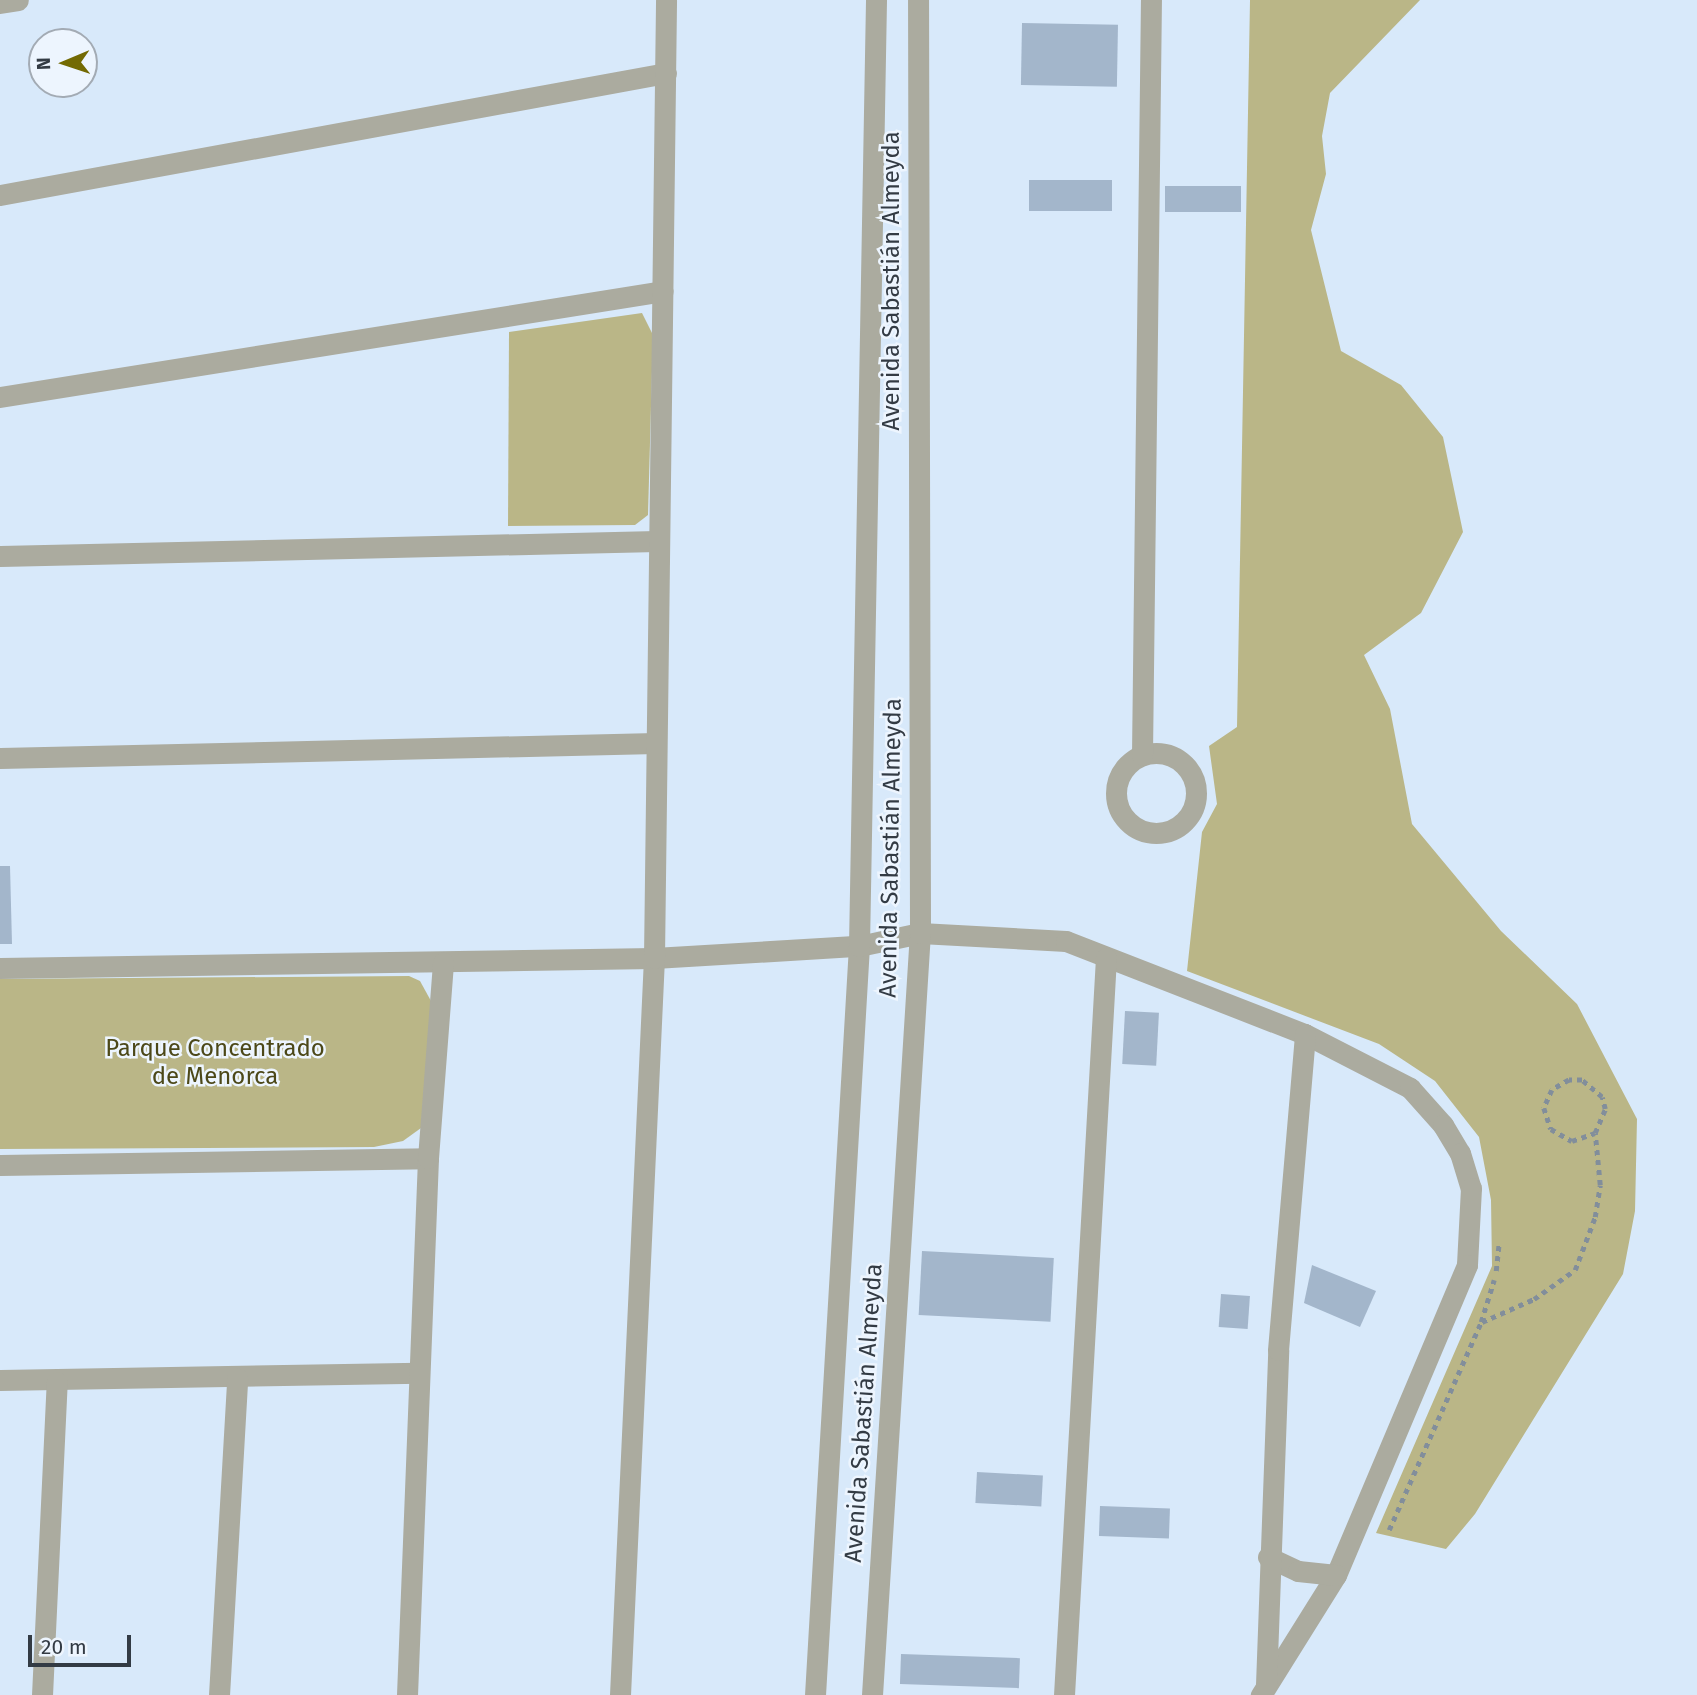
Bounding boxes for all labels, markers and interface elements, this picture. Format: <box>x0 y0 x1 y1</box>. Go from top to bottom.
north arrow <box>28 28 98 98</box>
text: N <box>32 57 55 70</box>
street label: Avenida Sabastián Almeyda <box>878 131 906 431</box>
street label: Avenida Sabastián Almeyda <box>874 698 908 998</box>
park label: Parque Concentrado de Menorca <box>105 1035 325 1091</box>
street label: Avenida Sabastián Almeyda <box>839 1263 889 1563</box>
scale bar <box>32 1622 135 1666</box>
text: 20 m <box>41 1634 87 1660</box>

